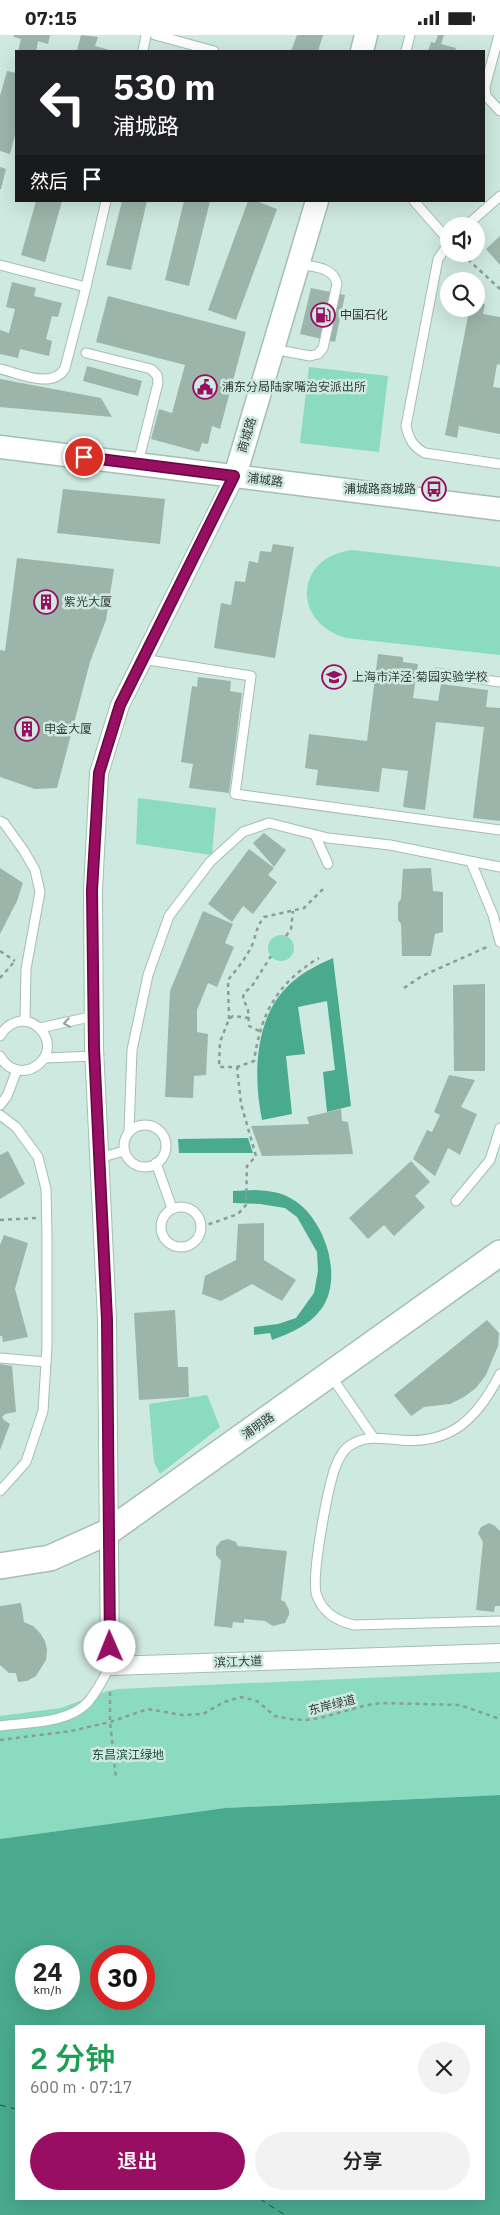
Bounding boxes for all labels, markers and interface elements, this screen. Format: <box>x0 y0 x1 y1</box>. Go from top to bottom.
text: 07:15 <box>25 6 77 30</box>
text: 530 m <box>113 64 216 110</box>
icon: left <box>30 70 95 135</box>
text: 浦城路 <box>113 111 179 140</box>
icon: arrive <box>78 165 106 193</box>
text: 然后 <box>30 169 68 193</box>
map controls <box>440 217 485 317</box>
button: sound <box>440 217 485 262</box>
button: search <box>440 272 485 317</box>
fuel station icon: 中国石化 <box>310 302 336 328</box>
place label: 中国石化 <box>340 307 388 322</box>
public building icon: 浦东分局陆家嘴治安派出所 <box>192 374 218 400</box>
place label: 浦东分局陆家嘴治安派出所 <box>222 379 366 394</box>
street label: 商城路 <box>234 415 259 454</box>
pin <box>63 436 105 478</box>
icon: arrive <box>70 443 98 471</box>
street label: 浦城路 <box>246 470 284 489</box>
bus stop icon: 浦城路商城路 <box>421 476 447 502</box>
place label: 浦城路商城路 <box>344 481 416 496</box>
building icon: 紫光大厦 <box>33 589 59 615</box>
place label: 紫光大厦 <box>64 594 112 609</box>
school or university icon: 上海市洋泾·菊园实验学校 <box>321 664 347 690</box>
place label: 上海市洋泾·菊园实验学校 <box>352 669 488 684</box>
building icon: 申金大厦 <box>14 716 40 742</box>
place label: 申金大厦 <box>44 721 92 736</box>
one-way arrow <box>63 1018 71 1028</box>
street label: 浦明路 <box>239 1409 277 1442</box>
position arrow <box>83 1620 135 1672</box>
street label: 滨江大道 <box>214 1653 262 1670</box>
street label: 东岸绿道 <box>307 1691 357 1718</box>
park label: 东昌滨江绿地 <box>92 1747 164 1762</box>
speed limit sign: 30 <box>90 1945 155 2010</box>
text: 24 <box>32 1955 63 1988</box>
text: km/h <box>33 1982 62 1997</box>
text: 2 分钟 <box>30 2038 115 2077</box>
button: close <box>418 2042 470 2094</box>
text: 600 m · 07:17 <box>30 2077 132 2097</box>
button: 退出 <box>30 2132 245 2190</box>
button: 分享 <box>255 2132 470 2190</box>

